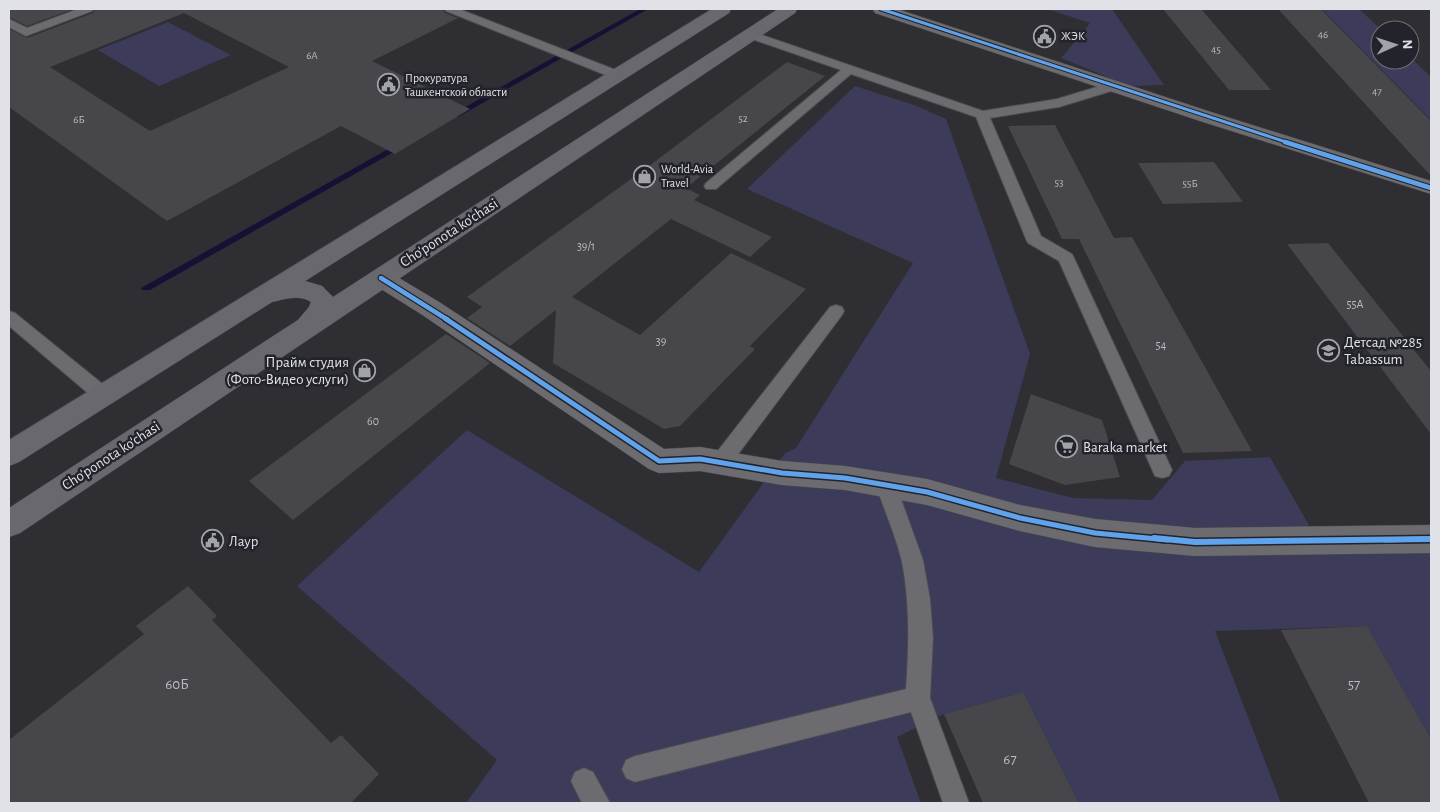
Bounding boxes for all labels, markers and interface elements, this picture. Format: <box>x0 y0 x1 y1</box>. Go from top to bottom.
north arrow <box>1370 20 1420 70</box>
public building icon: ЖЭК <box>1033 24 1057 48</box>
house number: 46 <box>1318 29 1328 40</box>
place label: ЖЭК <box>1061 30 1085 42</box>
text: N <box>1400 39 1414 50</box>
house number: 45 <box>1211 44 1221 55</box>
house number: 6А <box>306 50 318 61</box>
place label: Прокуратура Ташкентской области <box>405 72 507 98</box>
public building icon: Прокуратура Ташкентской области <box>377 73 401 97</box>
house number: 47 <box>1372 86 1382 97</box>
house number: 52 <box>738 113 748 124</box>
house number: 6Б <box>73 114 85 125</box>
place label: World-Avia Travel <box>661 163 714 189</box>
shop icon: World-Avia Travel <box>633 164 657 188</box>
house number: 53 <box>1054 177 1064 188</box>
house number: 55Б <box>1182 178 1198 189</box>
street label: Cho'ponota ko'chasi <box>397 196 501 270</box>
house number: 39/1 <box>577 240 595 252</box>
house number: 55A <box>1347 298 1364 310</box>
house number: 39 <box>656 335 667 347</box>
place label: Детсад №285 Tabassum <box>1344 335 1422 367</box>
house number: 54 <box>1156 339 1167 351</box>
school or university icon: Детсад №285 Tabassum <box>1316 339 1340 363</box>
place label: Прайм студия (Фото-Видео услуги) <box>226 355 349 387</box>
shop icon: Прайм студия (Фото-Видео услуги) <box>353 359 377 383</box>
house number: 60 <box>367 415 379 427</box>
street label: Cho'ponota ko'chasi <box>59 419 163 493</box>
supermarket icon: Baraka market <box>1055 435 1079 459</box>
place label: Baraka market <box>1083 440 1168 455</box>
public building icon: Лаур <box>201 529 225 553</box>
place label: Лаур <box>229 534 259 549</box>
house number: 60Б <box>165 677 189 692</box>
house number: 57 <box>1348 677 1360 692</box>
house number: 67 <box>1003 752 1017 767</box>

